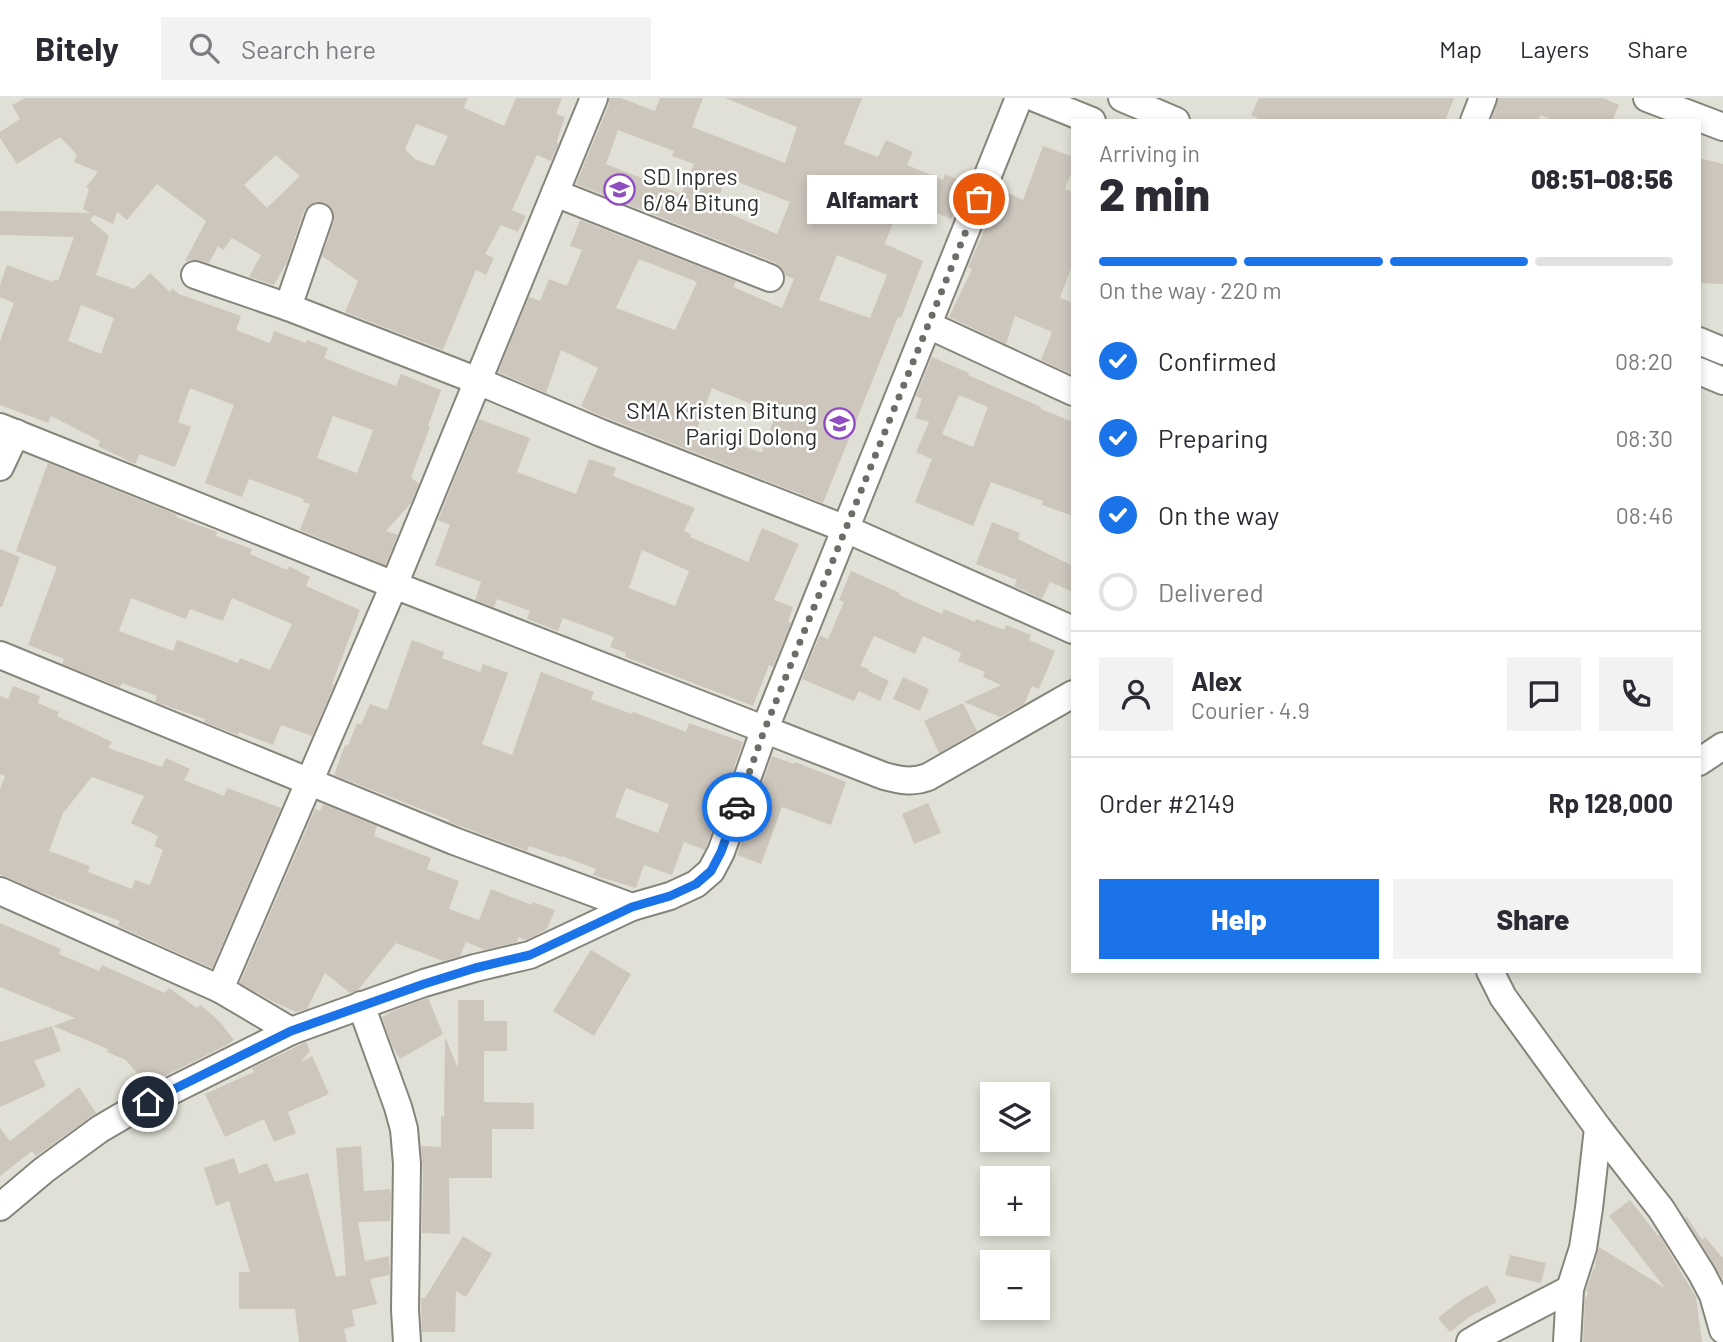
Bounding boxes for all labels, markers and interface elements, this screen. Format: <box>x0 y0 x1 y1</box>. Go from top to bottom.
search box <box>161 17 651 80</box>
text: Bitely <box>35 28 119 68</box>
icon: search <box>185 29 223 67</box>
text: Search here <box>241 33 376 64</box>
text: Map <box>1439 34 1482 63</box>
text: Layers <box>1520 34 1589 63</box>
text: Share <box>1627 34 1688 63</box>
text: Arriving in <box>1099 139 1200 167</box>
place label: SD Inpres 6/84 Bitung <box>643 162 759 216</box>
text: 08:51–08:56 <box>1531 163 1673 194</box>
text: 2 min <box>1099 165 1210 220</box>
pin <box>949 169 1009 229</box>
school or university icon: SD Inpres 6/84 Bitung <box>603 173 637 207</box>
callout: Alfamart <box>808 174 937 224</box>
icon: bag <box>960 180 998 218</box>
text: Alfamart <box>826 185 918 213</box>
text: On the way · 220 m <box>1099 276 1282 304</box>
icon: check <box>1099 342 1137 380</box>
text: Confirmed <box>1158 345 1277 376</box>
text: 08:20 <box>1615 347 1673 375</box>
place label: SMA Kristen Bitung Parigi Dolong <box>626 396 817 450</box>
school or university icon: SMA Kristen Bitung Parigi Dolong <box>823 407 857 441</box>
icon: check <box>1099 419 1137 457</box>
text: Preparing <box>1158 422 1268 453</box>
text: 08:30 <box>1615 424 1673 452</box>
icon: check <box>1099 496 1137 534</box>
text: On the way <box>1158 499 1279 530</box>
text: 08:46 <box>1616 501 1673 529</box>
text: Delivered <box>1158 576 1264 607</box>
button: person <box>1099 657 1173 731</box>
button: chat <box>1507 657 1581 731</box>
button: phone <box>1599 657 1673 731</box>
text: Alex <box>1191 665 1242 696</box>
text: Courier · 4.9 <box>1191 696 1310 724</box>
courier <box>702 772 772 842</box>
text: Order #2149 <box>1099 787 1235 818</box>
text: Rp 128,000 <box>1549 787 1673 818</box>
icon: car <box>718 788 756 826</box>
button: Help <box>1099 879 1379 959</box>
button: Share <box>1393 879 1673 959</box>
pin <box>118 1072 178 1132</box>
map controls <box>980 1082 1050 1320</box>
button: layers <box>980 1082 1050 1152</box>
icon: home <box>129 1083 167 1121</box>
button: + <box>980 1166 1050 1236</box>
button: − <box>980 1250 1050 1320</box>

